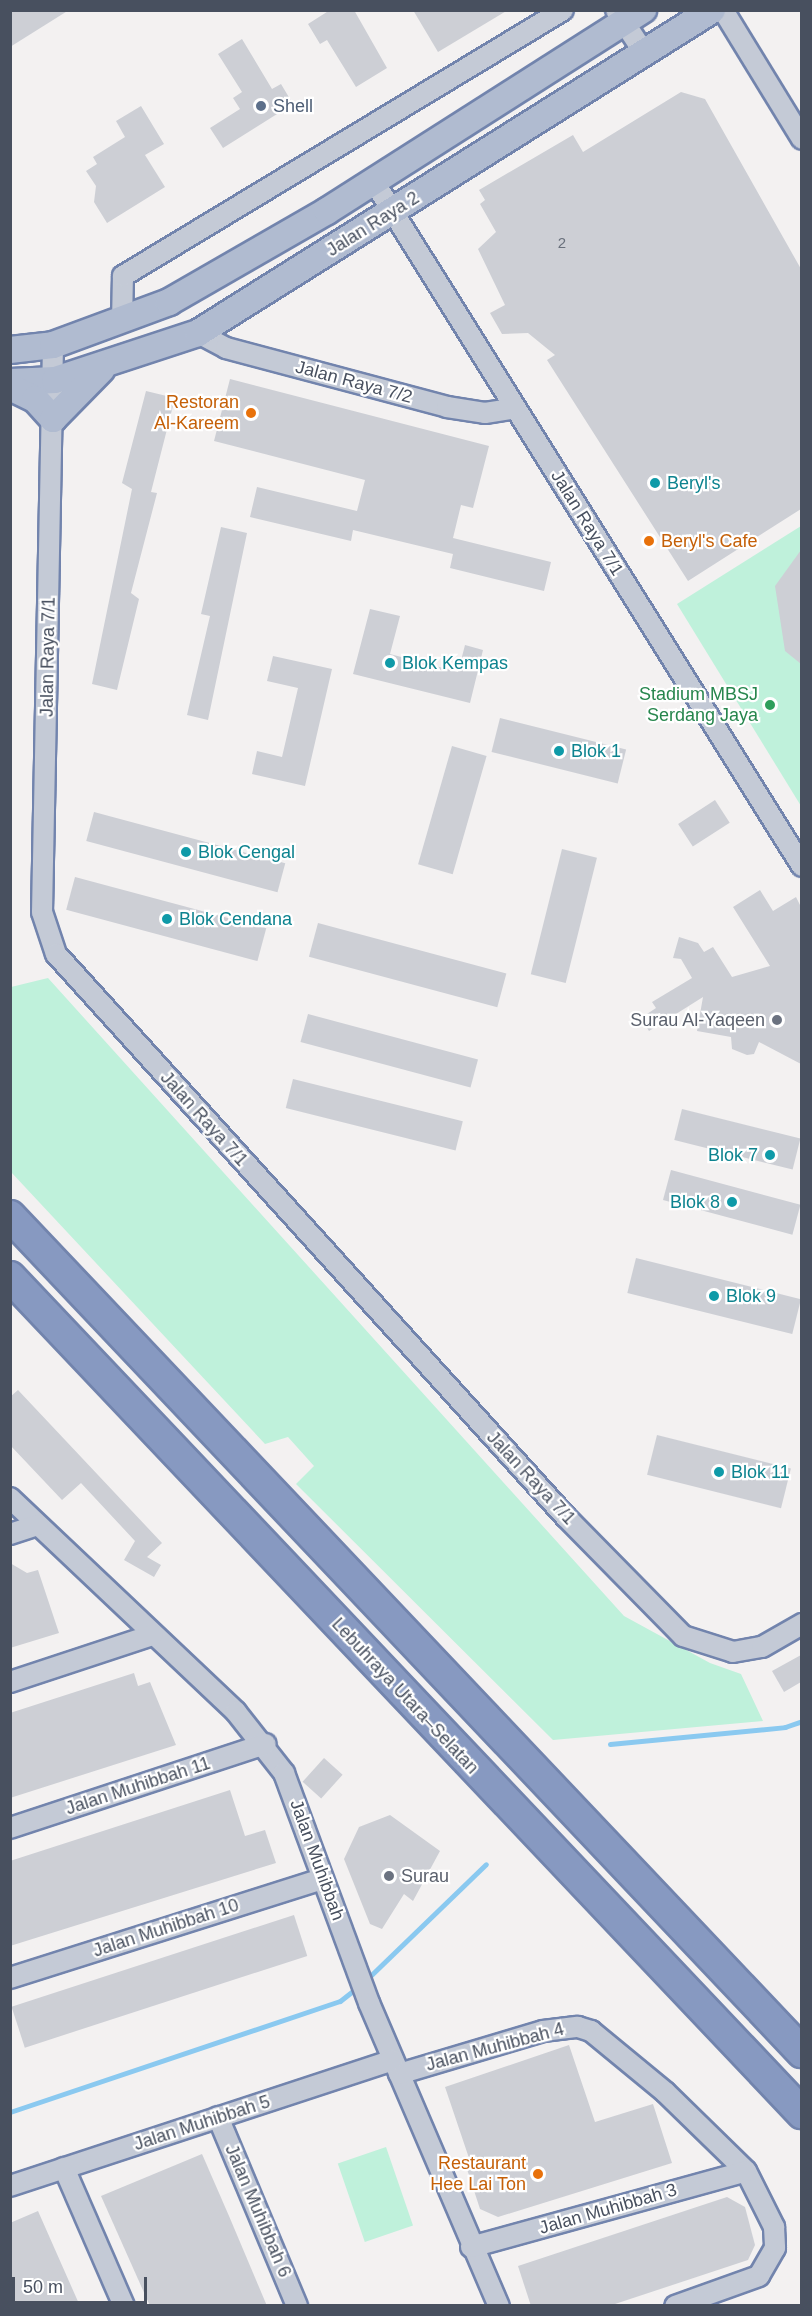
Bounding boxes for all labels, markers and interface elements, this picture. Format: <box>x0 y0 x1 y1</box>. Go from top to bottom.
place label: Shell <box>273 95 313 117</box>
marker: Shell <box>254 99 268 113</box>
street label: Jalan Raya 2 <box>323 187 423 261</box>
house number: 2 <box>558 234 566 252</box>
street label: Jalan Raya 7/2 <box>293 356 415 408</box>
place label: Restoran Al-Kareem <box>154 392 239 434</box>
marker: Restoran Al-Kareem <box>244 406 258 420</box>
street label: Jalan Raya 7/1 <box>546 466 628 580</box>
place label: Beryl's <box>667 472 720 494</box>
marker: Beryl's <box>648 476 662 490</box>
place label: Beryl's Cafe <box>661 530 757 552</box>
marker: Beryl's Cafe <box>642 534 656 548</box>
street label: Jalan Raya 7/1 <box>36 597 60 717</box>
place label: Blok Kempas <box>402 652 508 674</box>
marker: Blok Kempas <box>383 656 397 670</box>
place label: Stadium MBSJ Serdang Jaya <box>639 684 758 726</box>
marker: Stadium MBSJ Serdang Jaya <box>763 698 777 712</box>
place label: Blok 1 <box>571 740 621 762</box>
marker: Blok 1 <box>552 744 566 758</box>
place label: Blok Cengal <box>198 841 295 863</box>
marker: Blok Cengal <box>179 845 193 859</box>
place label: Blok Cendana <box>179 908 292 930</box>
marker: Blok Cendana <box>160 912 174 926</box>
place label: Surau Al-Yaqeen <box>629 1009 765 1031</box>
marker: Surau Al-Yaqeen <box>770 1013 784 1027</box>
street label: Jalan Raya 7/1 <box>156 1067 252 1171</box>
place label: Blok 7 <box>708 1144 758 1166</box>
marker: Blok 7 <box>763 1148 777 1162</box>
place label: Blok 8 <box>670 1191 720 1213</box>
marker: Blok 8 <box>725 1195 739 1209</box>
place label: Blok 9 <box>726 1285 776 1307</box>
marker: Blok 9 <box>707 1289 721 1303</box>
street label: Jalan Raya 7/1 <box>482 1427 580 1529</box>
place label: Blok 11 <box>731 1461 790 1483</box>
marker: Blok 11 <box>712 1465 726 1479</box>
street label: Lebuhraya Utara–Selatan <box>327 1614 483 1778</box>
street label: Jalan Muhibbah 11 <box>63 1752 213 1820</box>
street label: Jalan Muhibbah <box>285 1797 349 1923</box>
place label: Surau <box>401 1865 449 1887</box>
marker: Surau <box>382 1869 396 1883</box>
street label: Jalan Muhibbah 10 <box>90 1894 242 1962</box>
street label: Jalan Muhibbah 4 <box>424 2018 566 2076</box>
street label: Jalan Muhibbah 5 <box>131 2091 273 2155</box>
street label: Jalan Muhibbah 6 <box>220 2141 296 2281</box>
place label: Restaurant Hee Lai Ton <box>430 2153 526 2196</box>
marker: Restaurant Hee Lai Ton <box>531 2167 545 2181</box>
street label: Jalan Muhibbah 3 <box>537 2179 679 2239</box>
scale bar <box>15 2265 150 2303</box>
text: 50 m <box>23 2277 63 2297</box>

